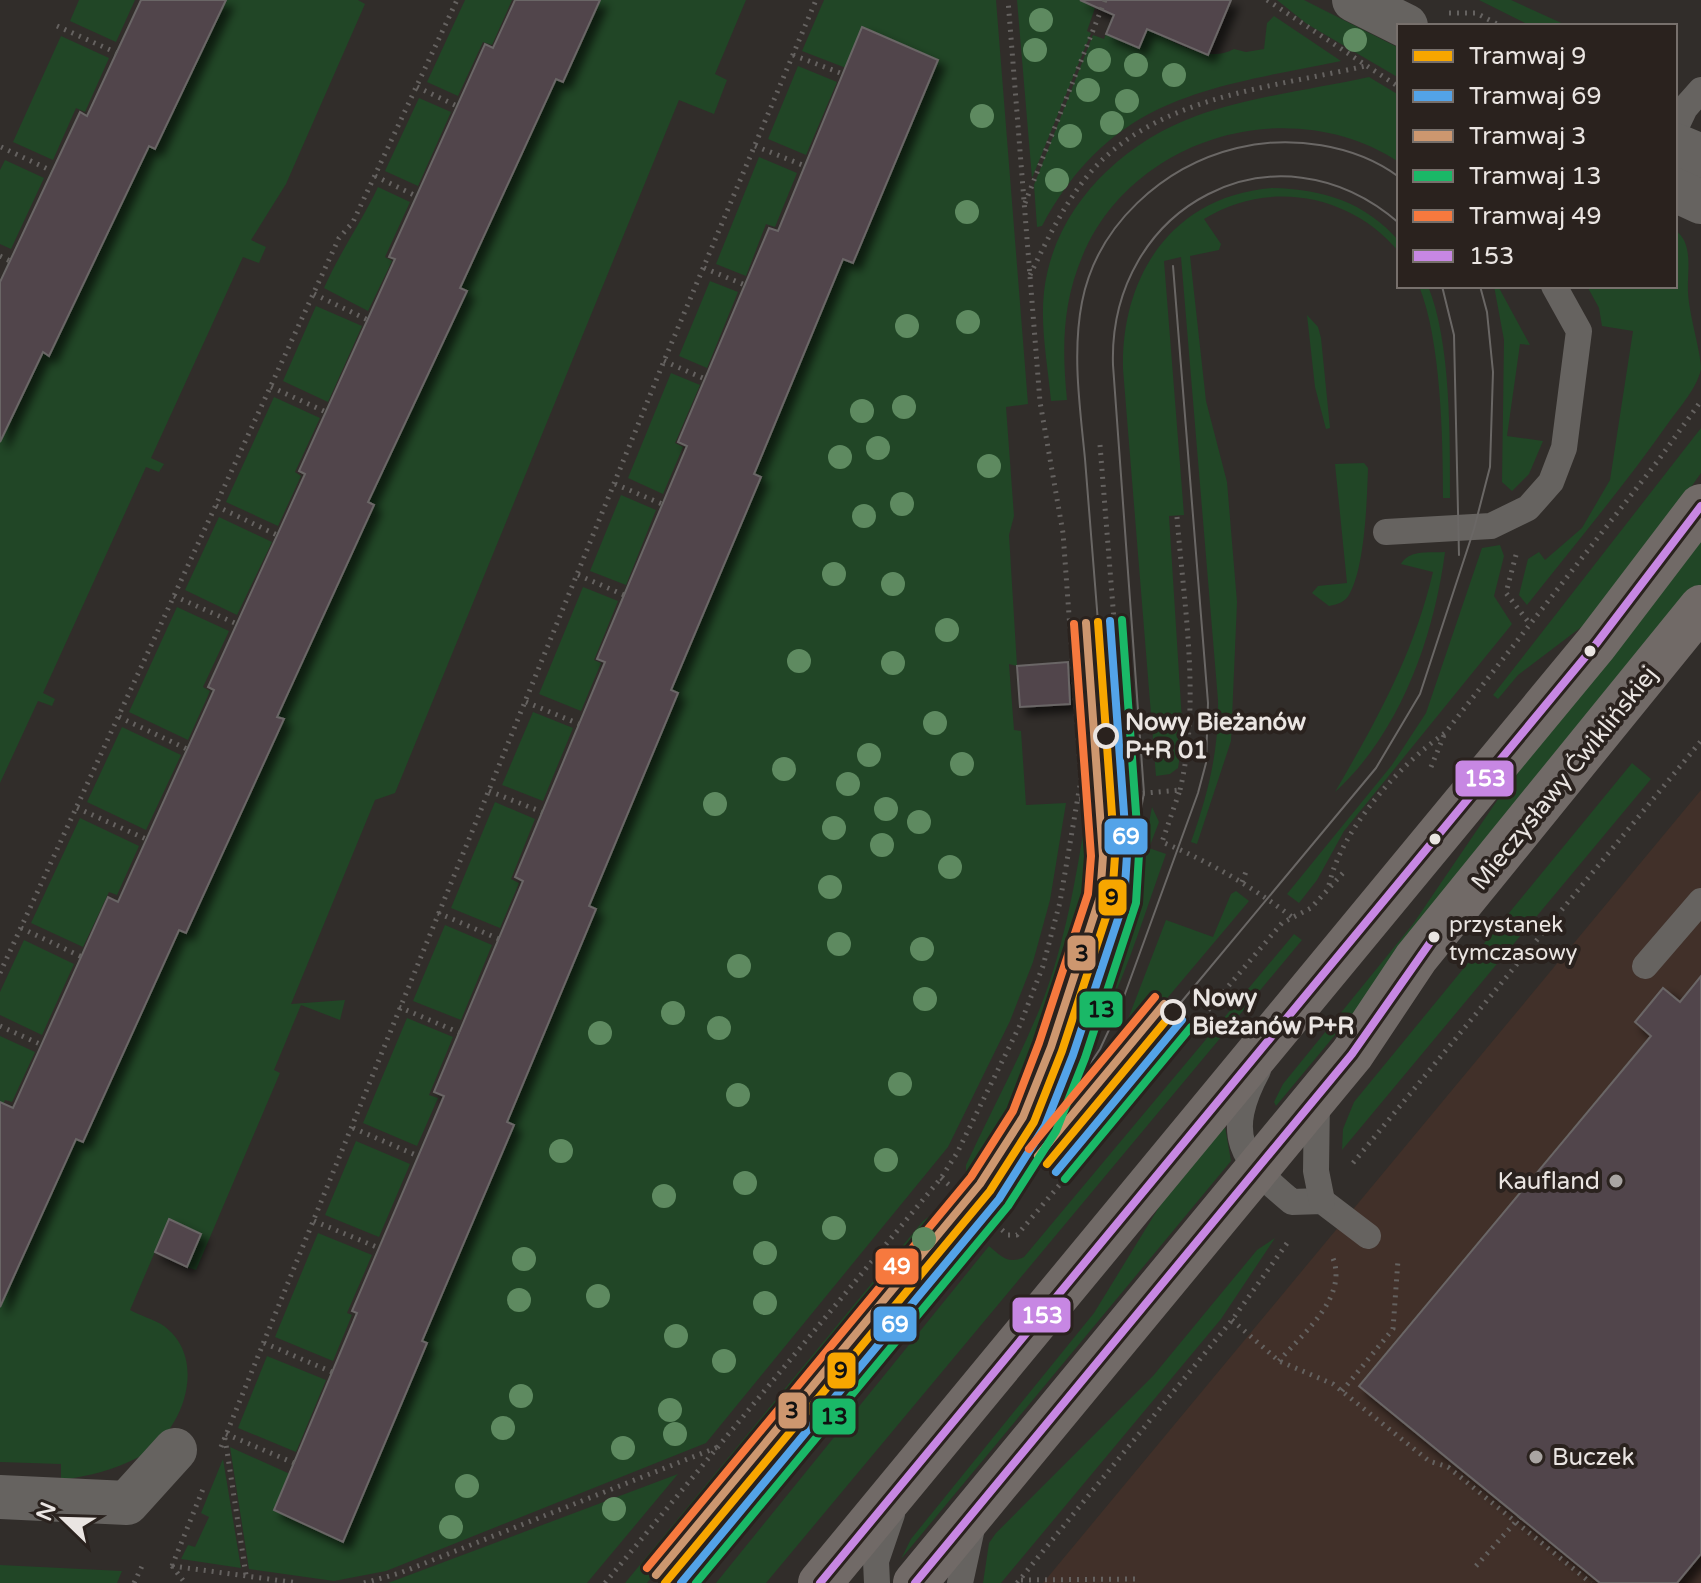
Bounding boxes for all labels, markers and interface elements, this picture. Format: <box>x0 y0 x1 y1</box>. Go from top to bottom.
legend <box>1397 24 1677 288</box>
text: Tramwaj 9 <box>1469 42 1586 71</box>
text: Tramwaj 69 <box>1469 82 1602 111</box>
text: Tramwaj 3 <box>1469 122 1586 151</box>
text: Tramwaj 13 <box>1469 162 1602 191</box>
text: Tramwaj 49 <box>1469 202 1602 231</box>
text: 153 <box>1469 242 1514 271</box>
unlabelled marker <box>1582 643 1598 659</box>
street label: Mieczysławy Ćwiklińskiej <box>1464 660 1664 896</box>
place label: Nowy Bieżanów P+R 01 <box>1125 708 1306 765</box>
marker: Nowy Bieżanów P+R 01 <box>1094 724 1118 748</box>
line badge: 153 <box>1454 759 1515 798</box>
text: 153 <box>1464 766 1506 792</box>
line badge: 69 <box>1103 817 1149 856</box>
text: 69 <box>1112 824 1140 850</box>
unlabelled marker <box>1427 831 1443 847</box>
line badge: 9 <box>1097 878 1128 917</box>
text: 9 <box>1105 885 1119 911</box>
place label: przystanek tymczasowy <box>1449 912 1578 966</box>
marker: przystanek tymczasowy <box>1426 929 1442 945</box>
line badge: 3 <box>1066 934 1097 972</box>
text: 3 <box>1075 941 1089 967</box>
place label: Nowy Bieżanów P+R <box>1192 984 1354 1041</box>
line badge: 13 <box>1078 990 1124 1029</box>
text: 13 <box>1087 997 1115 1023</box>
marker: Nowy Bieżanów P+R <box>1161 1000 1185 1024</box>
place label: Kaufland <box>1497 1167 1600 1196</box>
marker: Kaufland <box>1607 1172 1625 1190</box>
line badge: 49 <box>874 1247 920 1286</box>
text: 49 <box>883 1254 911 1280</box>
line badge: 153 <box>1011 1296 1072 1334</box>
text: 153 <box>1021 1303 1063 1329</box>
line badge: 69 <box>872 1305 918 1343</box>
text: 69 <box>881 1312 909 1338</box>
line badge: 9 <box>826 1351 857 1390</box>
text: 9 <box>834 1358 848 1384</box>
line badge: 3 <box>777 1391 808 1430</box>
line badge: 13 <box>811 1397 857 1436</box>
text: 3 <box>785 1398 799 1424</box>
text: 13 <box>820 1404 848 1430</box>
place label: Buczek <box>1552 1443 1635 1472</box>
marker: Buczek <box>1527 1448 1545 1466</box>
north arrow <box>24 1479 104 1559</box>
text: N <box>31 1498 62 1525</box>

